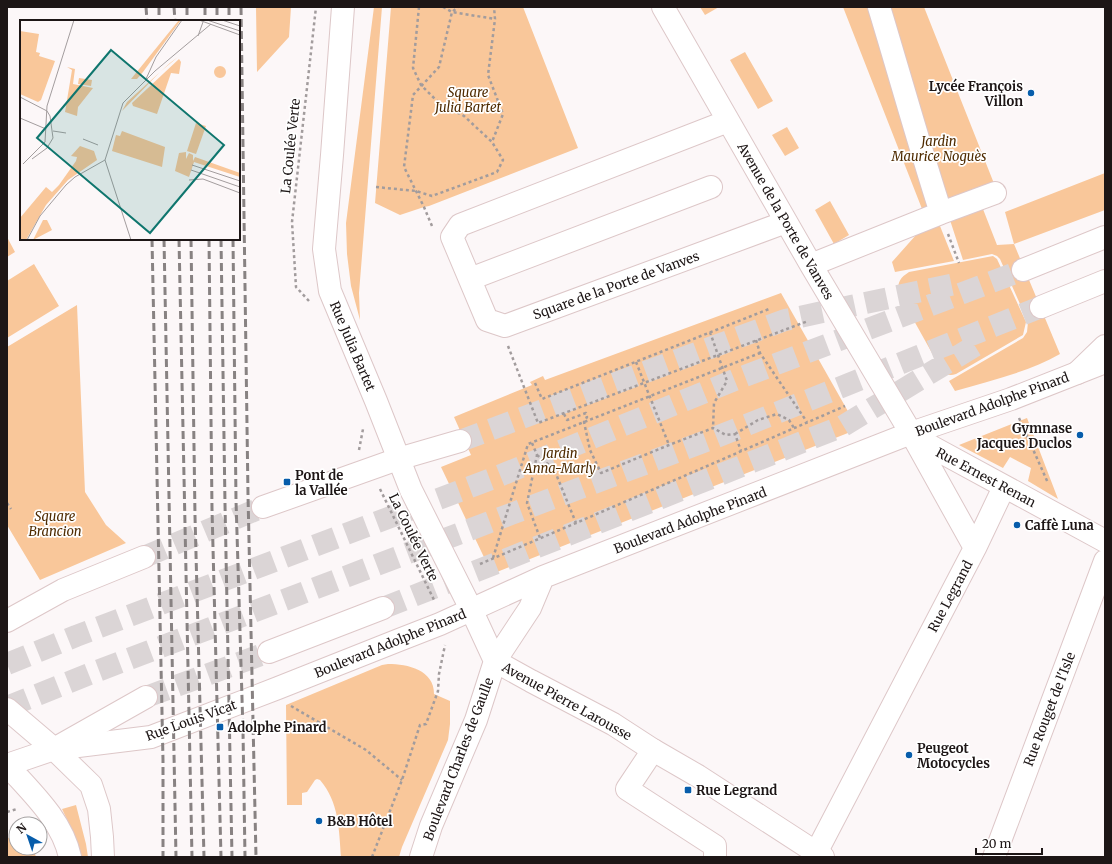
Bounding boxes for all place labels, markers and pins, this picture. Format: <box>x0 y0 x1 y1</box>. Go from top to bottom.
place label: Lycée François Villon <box>929 78 1023 110</box>
marker: Lycée François Villon <box>1026 88 1036 98</box>
place label: Gymnase Jacques Duclos <box>976 420 1072 452</box>
marker: Gymnase Jacques Duclos <box>1075 430 1085 440</box>
place label: Pont de la Vallée <box>295 467 348 499</box>
marker: Pont de la Vallée <box>282 477 292 487</box>
place label: Caffè Luna <box>1025 517 1094 534</box>
marker: Caffè Luna <box>1012 520 1022 530</box>
place label: Adolphe Pinard <box>227 719 327 736</box>
marker: Adolphe Pinard <box>215 722 225 732</box>
place label: Peugeot Motocycles <box>917 740 990 772</box>
marker: Peugeot Motocycles <box>904 750 914 760</box>
place label: Rue Legrand <box>696 782 777 799</box>
marker: Rue Legrand <box>683 785 693 795</box>
place label: B&B Hôtel <box>327 813 393 830</box>
marker: B&B Hôtel <box>314 816 324 826</box>

